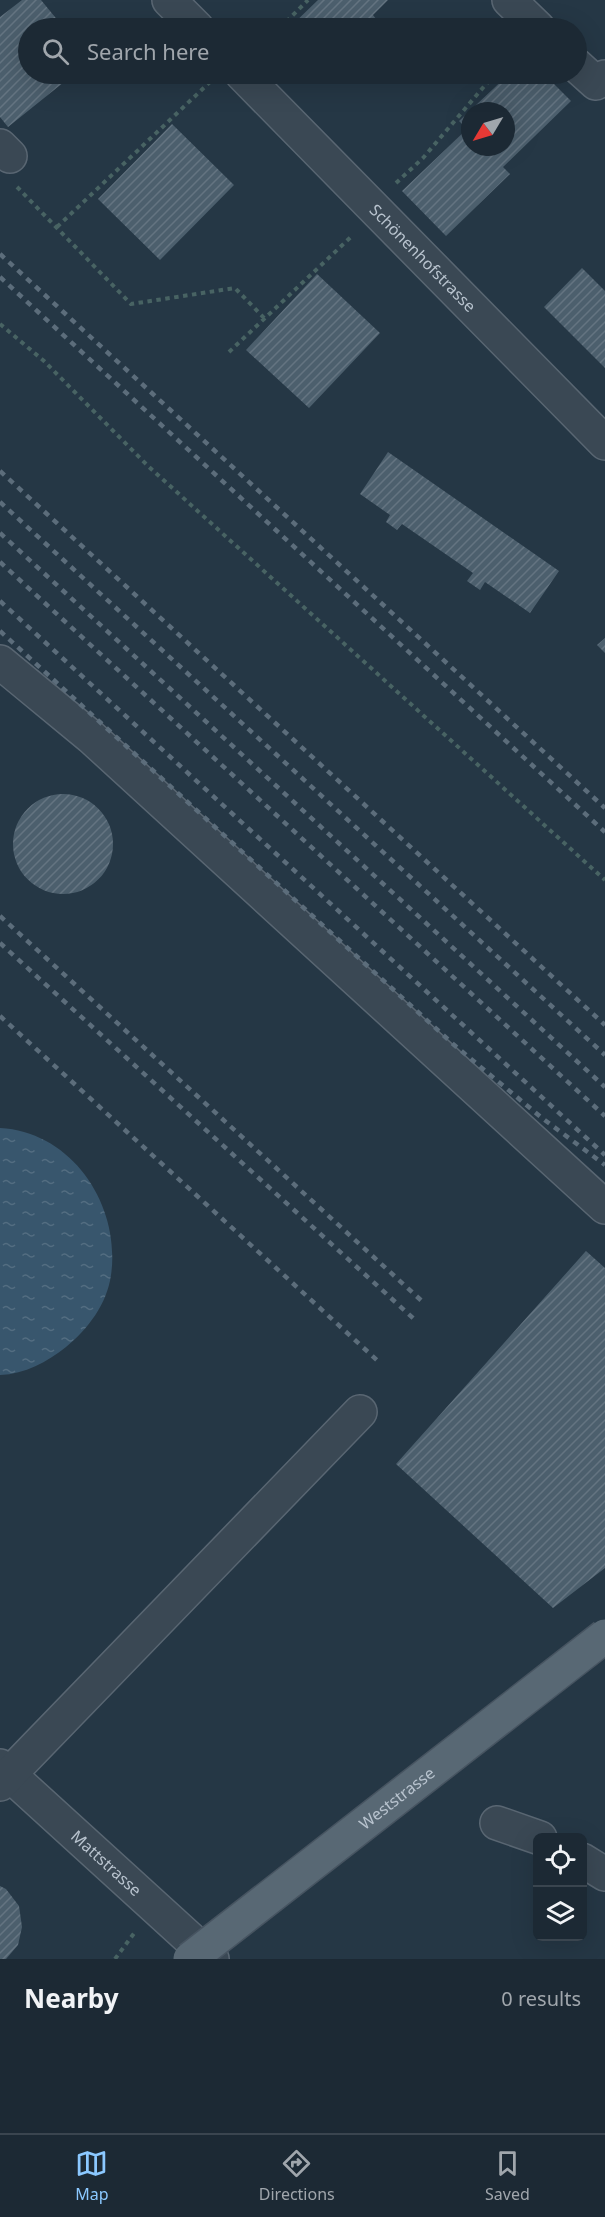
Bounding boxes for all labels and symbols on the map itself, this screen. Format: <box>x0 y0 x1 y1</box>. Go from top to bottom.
north arrow <box>461 102 515 156</box>
street label: Schönenhofstrasse <box>365 199 481 317</box>
street label: Weststrasse <box>354 1762 439 1834</box>
street label: Mattstrasse <box>66 1825 146 1901</box>

